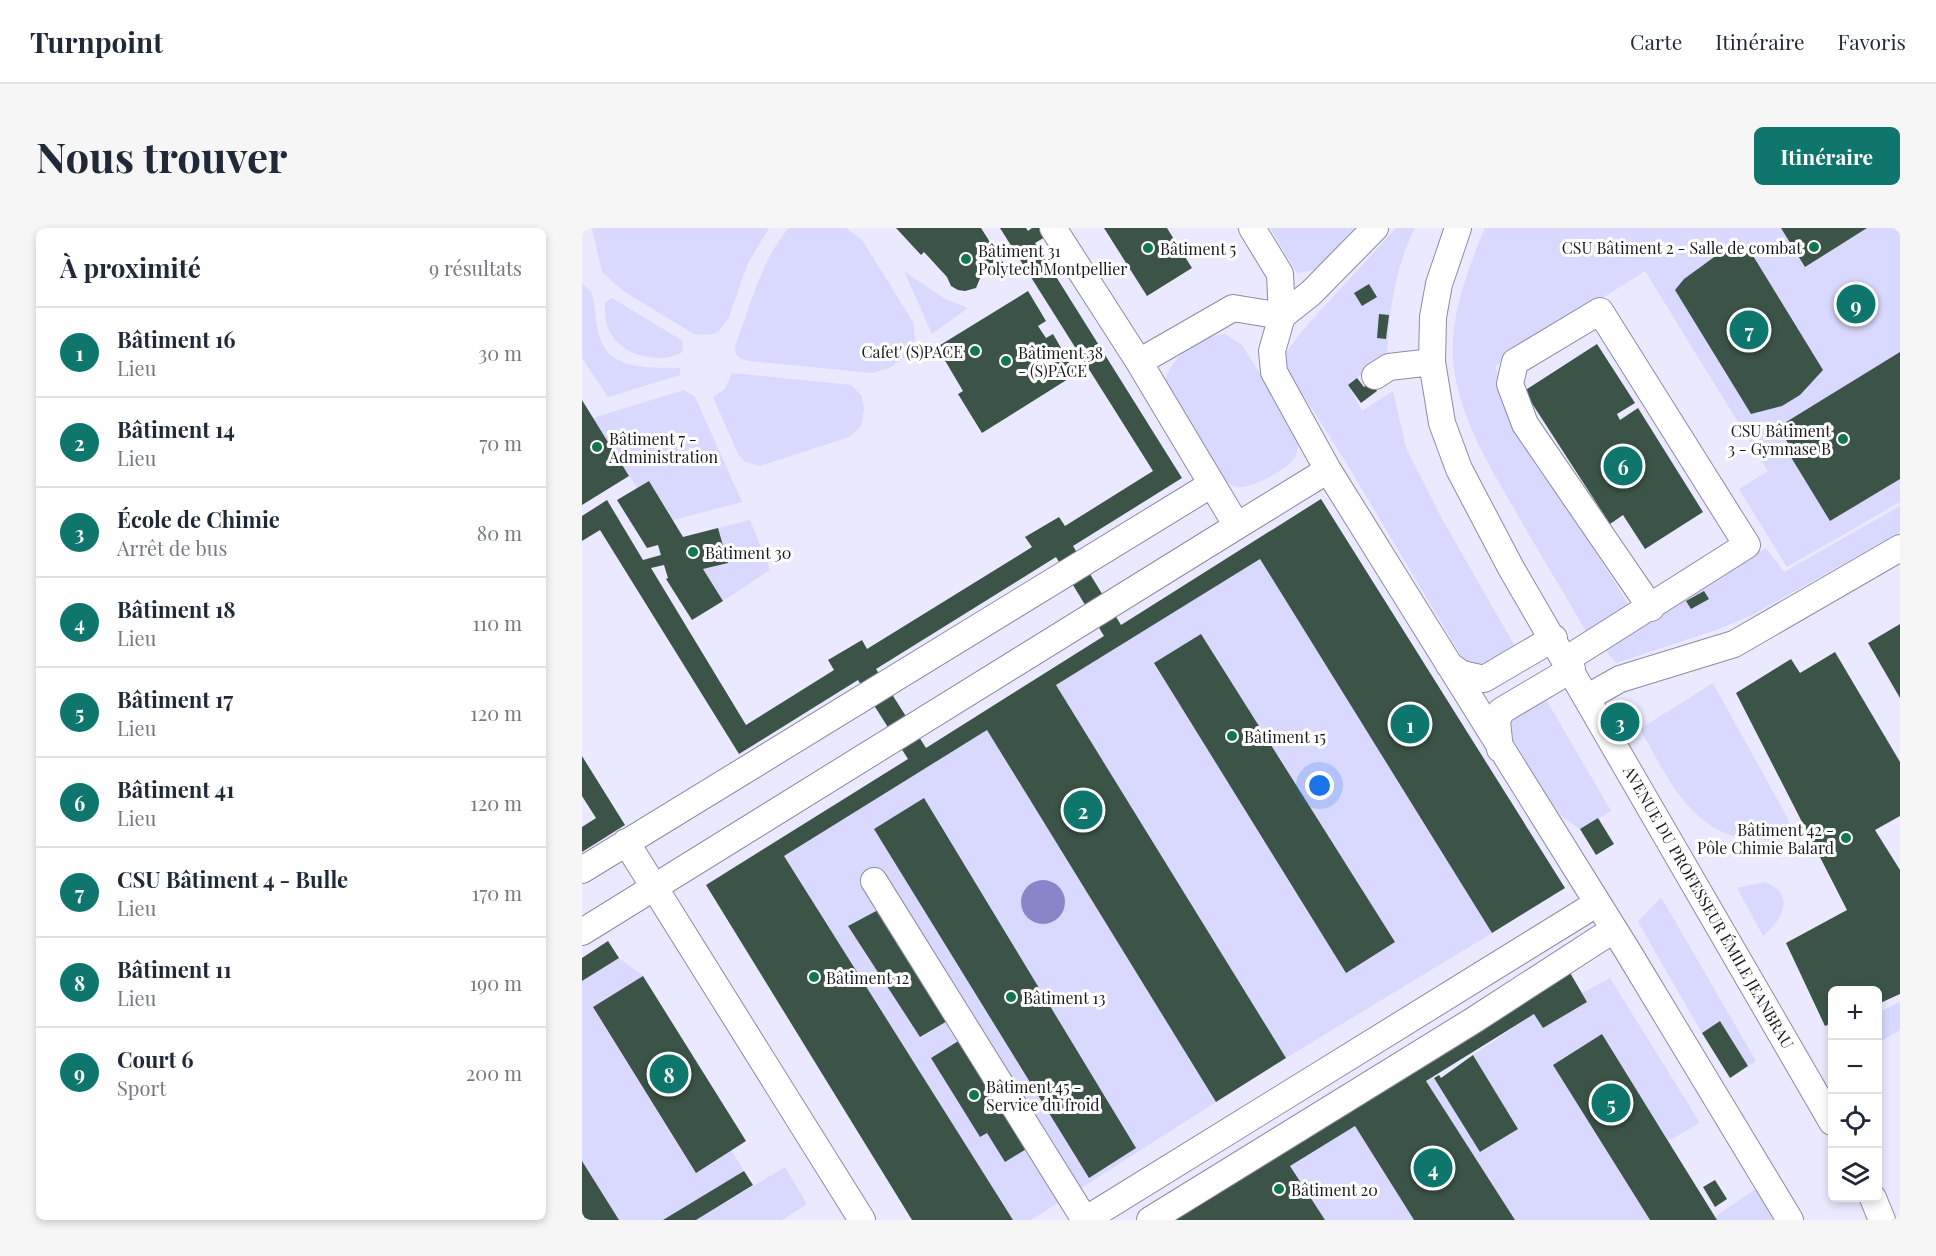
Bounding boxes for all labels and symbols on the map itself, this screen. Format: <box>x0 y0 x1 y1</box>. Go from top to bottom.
place label: CSU Bâtiment 2 - Salle de combat <box>1562 237 1802 258</box>
place label: Bâtiment 5 <box>1160 238 1236 259</box>
place label: Bâtiment 31 Polytech Montpellier <box>978 240 1127 279</box>
marker: CSU Bâtiment 2 - Salle de combat <box>1807 240 1821 254</box>
marker: Bâtiment 5 <box>1141 241 1155 255</box>
marker: Bâtiment 31 Polytech Montpellier <box>959 252 973 266</box>
pin: 9 <box>1836 282 1876 326</box>
pin: 7 <box>1730 308 1768 352</box>
place label: Cafet' (S)PACE <box>861 341 963 362</box>
place label: Bâtiment 38 - (S)PACE <box>1018 342 1103 381</box>
marker: Cafet' (S)PACE <box>968 344 982 358</box>
marker: Bâtiment 38 - (S)PACE <box>999 354 1013 368</box>
place label: CSU Bâtiment 3 - Gymnase B <box>1728 420 1831 459</box>
place label: Bâtiment 7 - Administration <box>608 428 719 467</box>
marker: CSU Bâtiment 3 - Gymnase B <box>1836 432 1850 446</box>
marker: Bâtiment 7 - Administration <box>590 440 604 454</box>
pin: 6 <box>1604 444 1642 488</box>
place label: Bâtiment 30 <box>705 542 791 563</box>
marker: Bâtiment 30 <box>686 545 700 559</box>
pin: 3 <box>1600 700 1640 744</box>
pin: 1 <box>1390 702 1430 746</box>
place label: Bâtiment 15 <box>1244 726 1326 747</box>
marker: Bâtiment 15 <box>1225 729 1239 743</box>
street label: AVENUE DU PROFESSEUR ÉMILE JEANBRAU <box>1619 761 1799 1052</box>
your location <box>1305 771 1334 800</box>
pin: 2 <box>1064 788 1102 832</box>
place label: Bâtiment 42 - Pôle Chimie Balard <box>1697 819 1834 858</box>
marker: Bâtiment 42 - Pôle Chimie Balard <box>1839 831 1853 845</box>
place label: Bâtiment 12 <box>826 967 909 988</box>
marker: Bâtiment 12 <box>807 970 821 984</box>
place label: Bâtiment 13 <box>1023 987 1105 1008</box>
marker: Bâtiment 13 <box>1004 990 1018 1004</box>
pin: 8 <box>650 1052 688 1096</box>
place label: Bâtiment 45 - Service du froid <box>986 1076 1100 1115</box>
pin: 5 <box>1592 1080 1630 1126</box>
marker: Bâtiment 45 - Service du froid <box>967 1088 981 1102</box>
pin: 4 <box>1414 1146 1452 1190</box>
place label: Bâtiment 20 <box>1291 1179 1378 1200</box>
marker: Bâtiment 20 <box>1272 1182 1286 1196</box>

